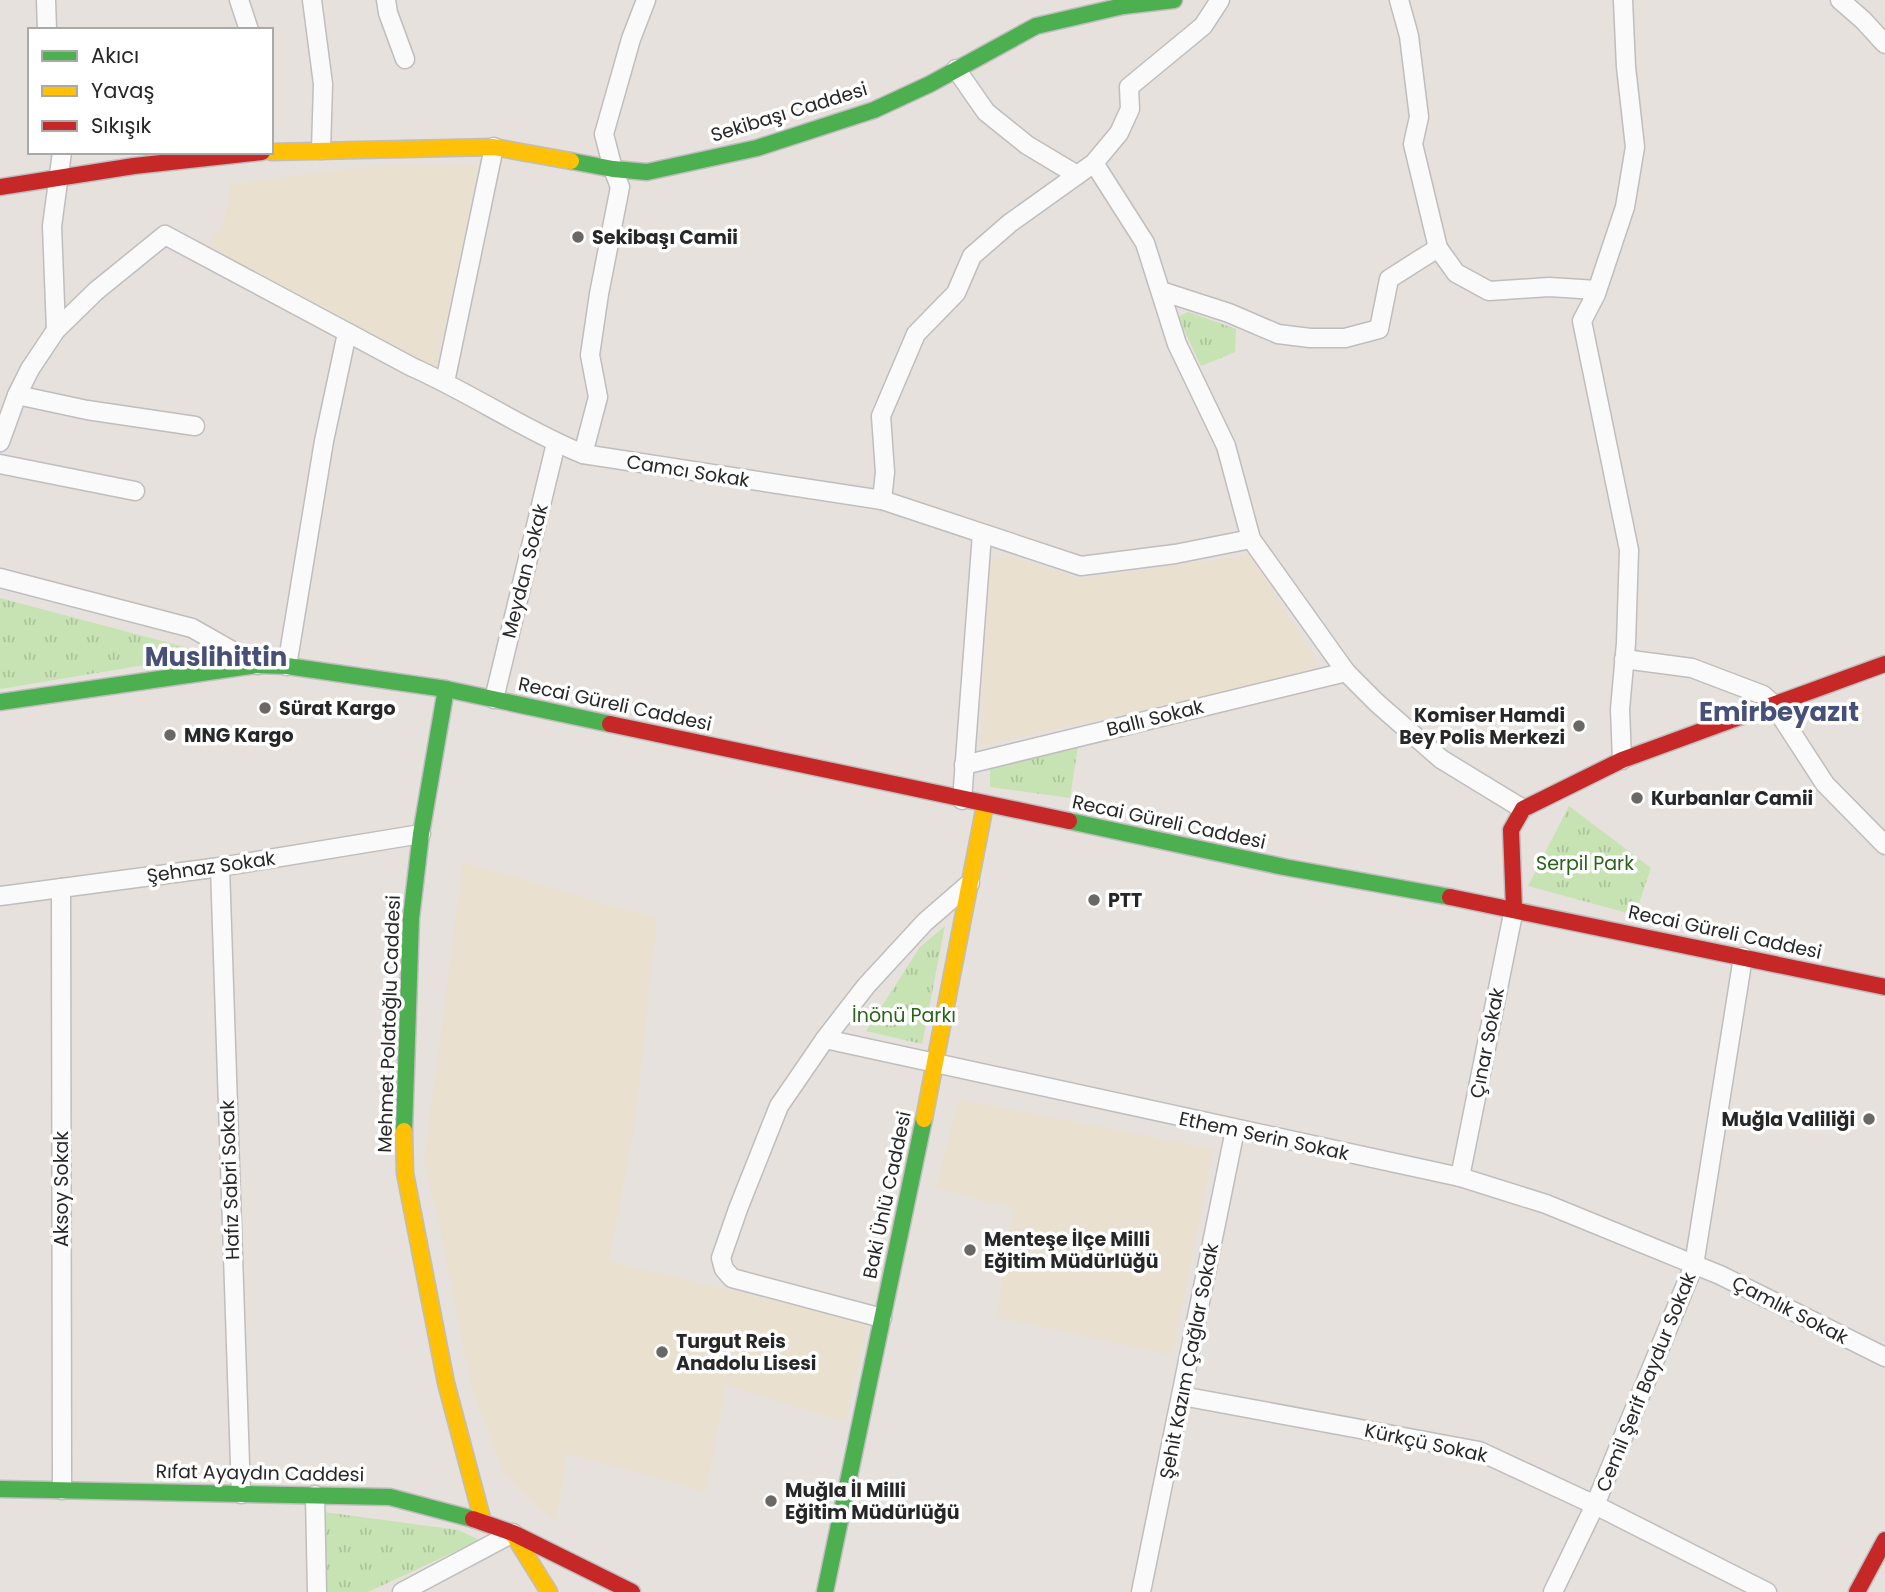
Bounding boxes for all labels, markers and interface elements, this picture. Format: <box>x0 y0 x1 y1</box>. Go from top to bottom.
legend <box>28 28 273 154</box>
text: Akıcı <box>91 41 139 70</box>
street label: Sekibaşı Caddesi <box>707 75 871 149</box>
text: Yavaş <box>91 76 154 105</box>
text: Sıkışık <box>91 111 152 140</box>
place label: Sekibaşı Camii <box>592 224 738 251</box>
marker: Sekibaşı Camii <box>570 229 586 245</box>
street label: Camcı Sokak <box>625 448 752 494</box>
street label: Meydan Sokak <box>495 501 555 641</box>
district label: Muslihittin <box>145 639 287 675</box>
street label: Recai Güreli Caddesi <box>516 670 714 738</box>
street label: Ballı Sokak <box>1104 693 1207 743</box>
district label: Emirbeyazıt <box>1699 694 1859 730</box>
place label: Sürat Kargo <box>279 695 396 722</box>
marker: Sürat Kargo <box>257 700 273 716</box>
place label: Komiser Hamdi Bey Polis Merkezi <box>1399 702 1565 751</box>
marker: Komiser Hamdi Bey Polis Merkezi <box>1571 718 1587 734</box>
place label: MNG Kargo <box>184 722 294 749</box>
marker: MNG Kargo <box>162 727 178 743</box>
place label: Kurbanlar Camii <box>1651 785 1813 812</box>
street label: Recai Güreli Caddesi <box>1070 788 1268 856</box>
marker: Kurbanlar Camii <box>1629 790 1645 806</box>
street label: Şehnaz Sokak <box>145 845 277 889</box>
park label: Serpil Park <box>1536 850 1634 877</box>
place label: PTT <box>1108 887 1142 914</box>
marker: PTT <box>1086 892 1102 908</box>
street label: Mehmet Polatoğlu Caddesi <box>371 895 407 1153</box>
street label: Recai Güreli Caddesi <box>1626 898 1824 966</box>
street label: Çınar Sokak <box>1463 985 1511 1101</box>
park label: İnönü Parkı <box>852 1002 956 1029</box>
street label: Hafız Sabri Sokak <box>214 1099 246 1260</box>
street label: Ethem Serin Sokak <box>1177 1105 1352 1167</box>
place label: Muğla Valiliği <box>1722 1106 1855 1133</box>
street label: Baki Ünlü Caddesi <box>856 1109 918 1281</box>
marker: Muğla Valiliği <box>1861 1111 1877 1127</box>
street label: Aksoy Sokak <box>48 1131 75 1247</box>
place label: Menteşe İlçe Milli Eğitim Müdürlüğü <box>984 1226 1158 1275</box>
street label: Şehit Kazım Çağlar Sokak <box>1153 1241 1225 1481</box>
marker: Menteşe İlçe Milli Eğitim Müdürlüğü <box>962 1242 978 1258</box>
street label: Cemil Şerif Baydur Sokak <box>1590 1268 1703 1496</box>
street label: Çamlık Sokak <box>1727 1269 1853 1351</box>
place label: Turgut Reis Anadolu Lisesi <box>676 1328 816 1377</box>
marker: Turgut Reis Anadolu Lisesi <box>654 1344 670 1360</box>
street label: Kürkçü Sokak <box>1362 1417 1490 1469</box>
street label: Rıfat Ayaydın Caddesi <box>155 1458 365 1488</box>
place label: Muğla İl Milli Eğitim Müdürlüğü <box>785 1477 959 1526</box>
marker: Muğla İl Milli Eğitim Müdürlüğü <box>763 1493 779 1509</box>

